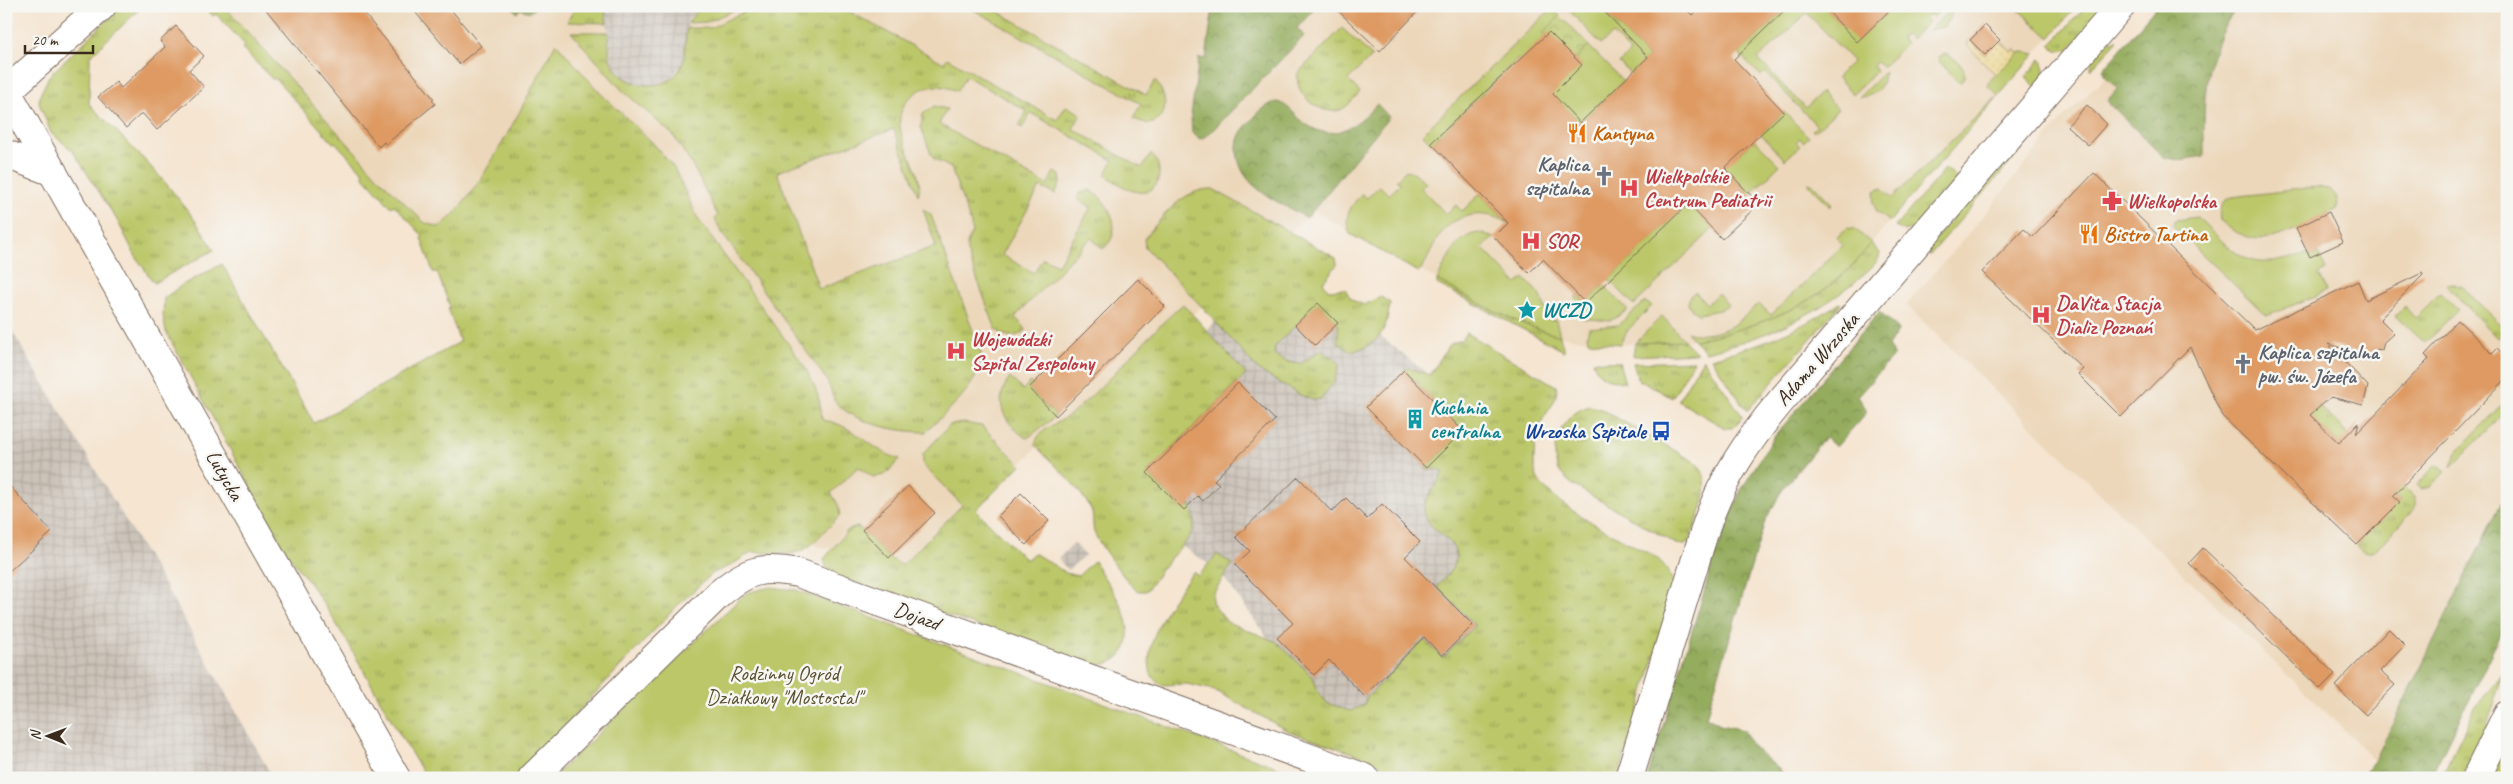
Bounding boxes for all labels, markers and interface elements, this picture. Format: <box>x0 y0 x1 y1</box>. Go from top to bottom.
scale bar <box>25 22 92 54</box>
text: 20 m <box>32 31 59 50</box>
place label: Kantyna <box>1592 120 1655 146</box>
restaurant icon: Kantyna <box>1566 122 1588 144</box>
place label: Kaplica szpitalna <box>1525 151 1591 201</box>
place label: Wielkpolskie Centrum Pediatrii <box>1644 163 1774 213</box>
church icon: Kaplica szpitalna <box>1593 165 1615 187</box>
hospital icon: Wielkpolskie Centrum Pediatrii <box>1618 177 1640 199</box>
place label: Wielkopolska <box>2127 188 2218 214</box>
pharmacy icon: Wielkopolska <box>2101 190 2123 212</box>
place label: Bistro Tartina <box>2104 221 2208 247</box>
restaurant icon: Bistro Tartina <box>2078 223 2100 245</box>
place label: SOR <box>1546 228 1580 254</box>
hospital icon: SOR <box>1520 230 1542 252</box>
place label: DaVita Stacja Dializ Poznań <box>2056 290 2162 340</box>
place label: WCZD <box>1542 297 1593 323</box>
place icon: WCZD <box>1516 299 1538 321</box>
hospital icon: DaVita Stacja Dializ Poznań <box>2030 304 2052 326</box>
street label: Adama Wrzoska <box>1769 306 1866 411</box>
place label: Wojewódzki Szpital Zespolony <box>971 326 1097 376</box>
place label: Kaplica szpitalna pw. św. Józefa <box>2258 339 2381 389</box>
hospital icon: Wojewódzki Szpital Zespolony <box>945 340 967 362</box>
church icon: Kaplica szpitalna pw. św. Józefa <box>2232 353 2254 375</box>
place label: Kuchnia centralna <box>1430 394 1502 444</box>
building icon: Kuchnia centralna <box>1404 408 1426 430</box>
place label: Wrzoska Szpitale <box>1524 418 1648 444</box>
bus stop icon: Wrzoska Szpitale <box>1650 420 1672 442</box>
street label: Lutycka <box>200 445 251 506</box>
street label: Dojazd <box>890 596 946 637</box>
park label: Rodzinny Ogród Działkowy "Mostostal" <box>706 660 866 710</box>
north arrow <box>22 712 72 762</box>
text: N <box>27 729 44 740</box>

